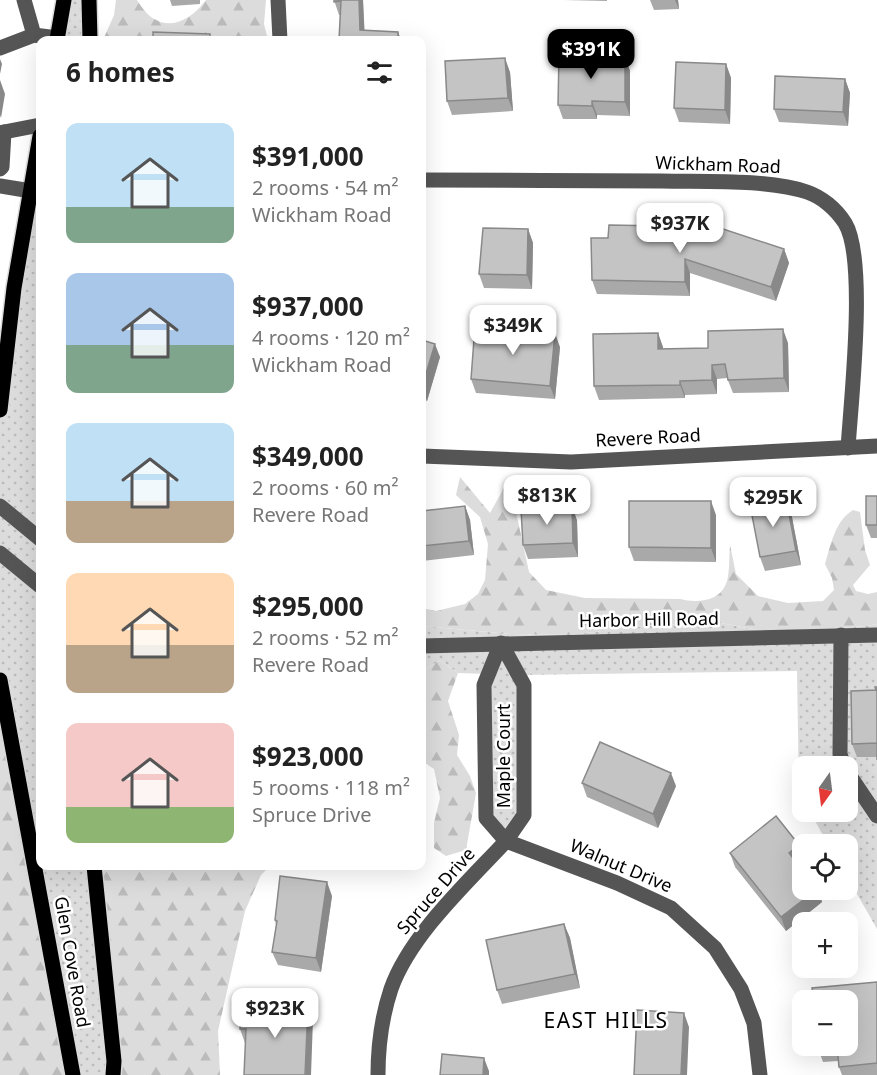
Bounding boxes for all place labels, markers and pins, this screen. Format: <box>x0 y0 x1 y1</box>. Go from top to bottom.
pin: $391K <box>549 29 633 80</box>
pin: $937K <box>638 203 722 254</box>
pin: $349K <box>471 305 555 356</box>
pin: $813K <box>505 475 589 526</box>
pin: $295K <box>731 477 815 528</box>
pin: $923K <box>233 988 317 1039</box>

